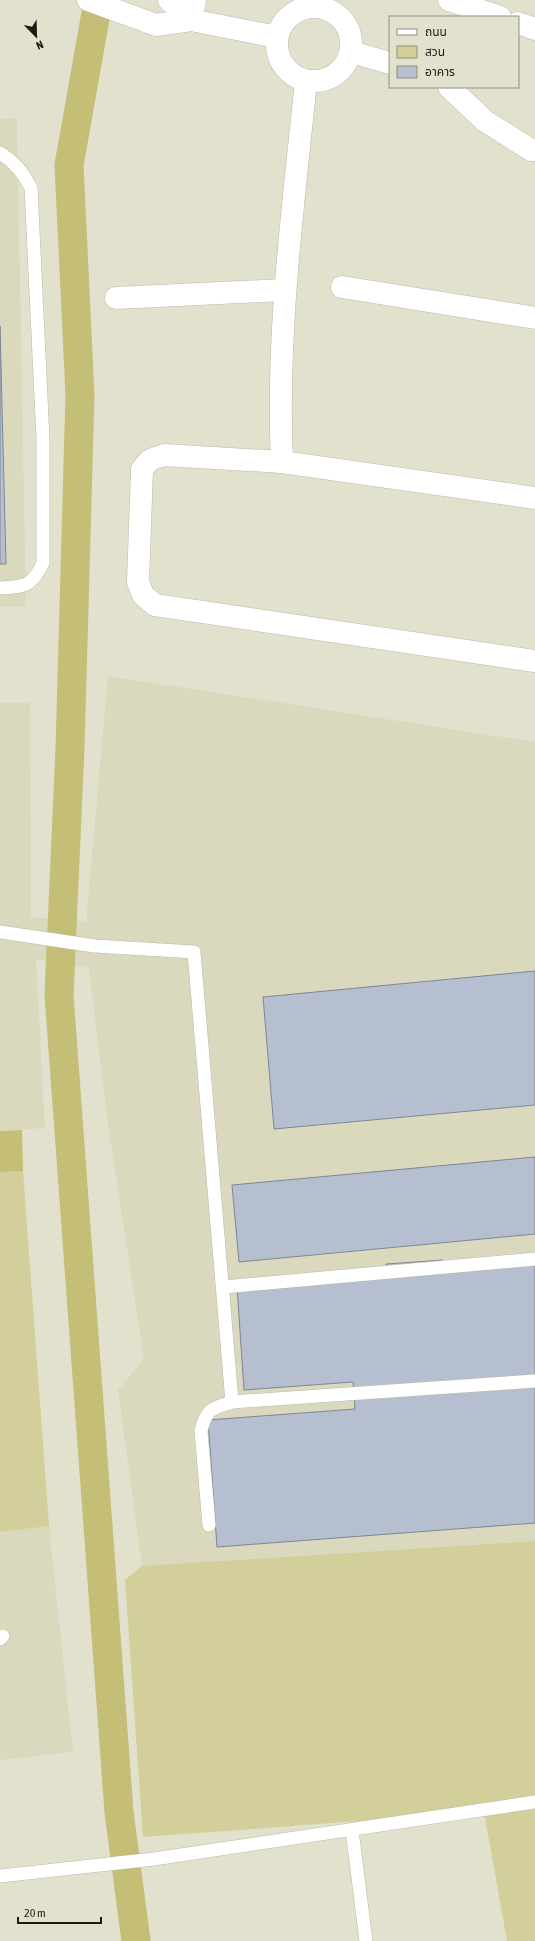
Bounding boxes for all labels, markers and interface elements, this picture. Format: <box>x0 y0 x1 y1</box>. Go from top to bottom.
north arrow <box>16 16 56 56</box>
legend <box>389 16 519 88</box>
text: ถนน <box>425 25 447 39</box>
text: N <box>35 38 45 52</box>
text: สวน <box>425 45 445 59</box>
text: อาคาร <box>425 65 455 79</box>
scale bar <box>18 1899 101 1925</box>
text: 20 m <box>24 1906 46 1920</box>

